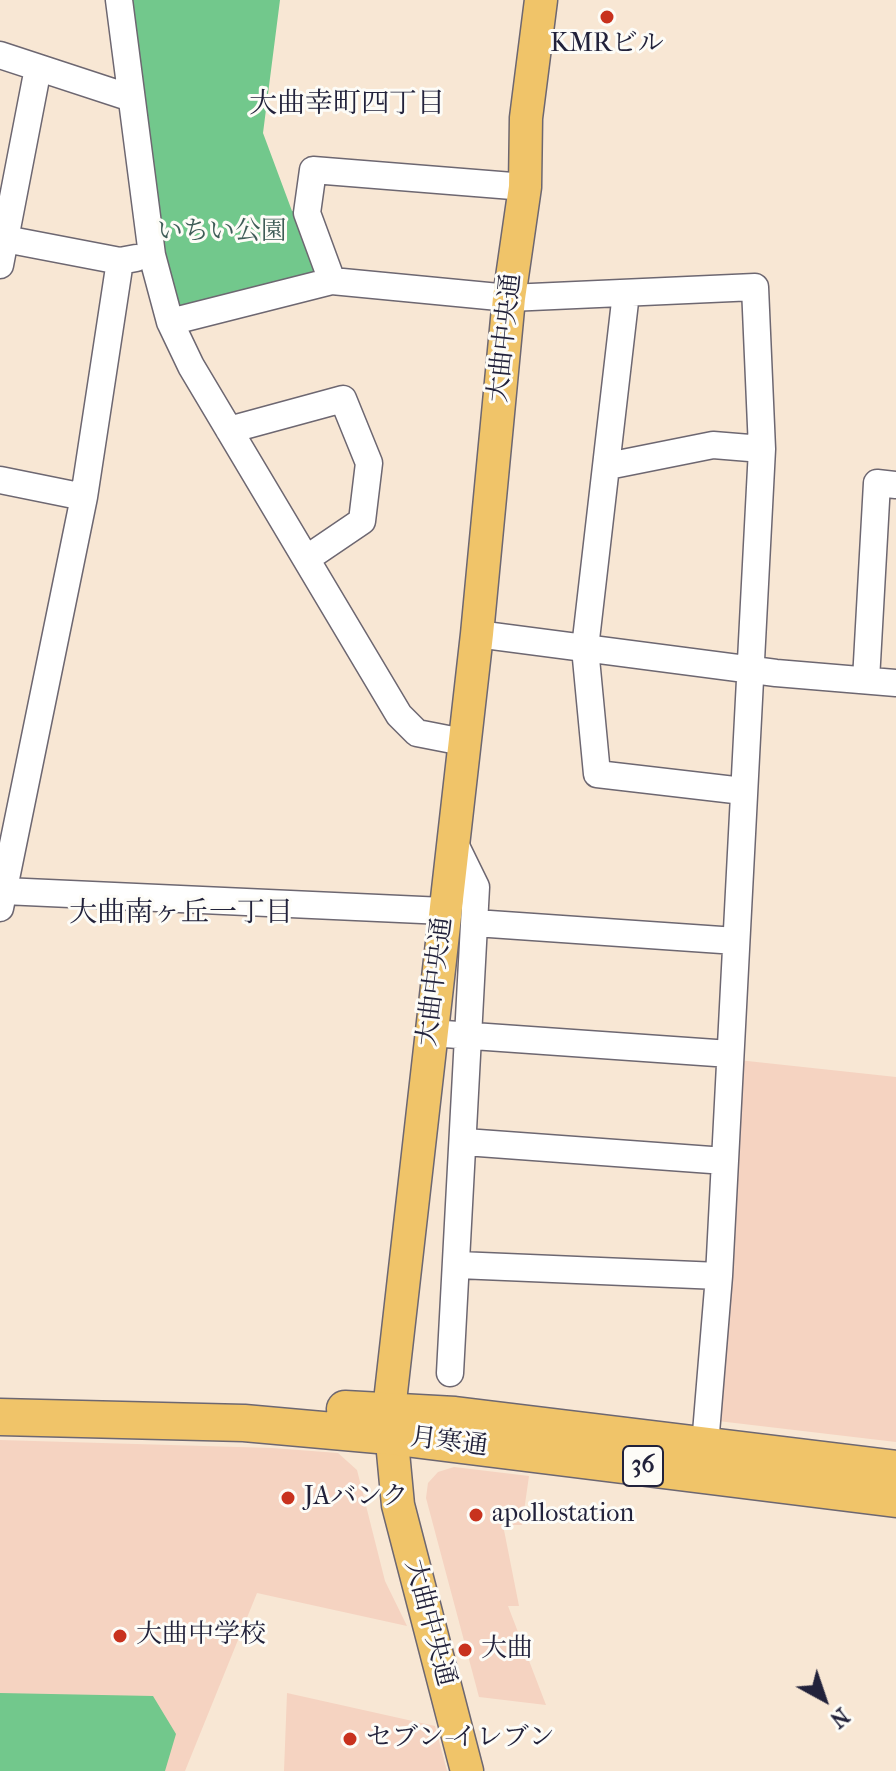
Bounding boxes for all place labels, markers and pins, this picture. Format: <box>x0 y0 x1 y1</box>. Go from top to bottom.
marker: KMRビル <box>598 8 616 26</box>
place label: KMRビル <box>550 29 664 61</box>
place label: JAバンク <box>304 1482 408 1514</box>
marker: JAバンク <box>279 1489 297 1507</box>
place label: apollostation <box>492 1499 634 1531</box>
marker: apollostation <box>467 1506 485 1524</box>
place label: 大曲中学校 <box>136 1620 266 1652</box>
marker: 大曲中学校 <box>111 1627 129 1645</box>
place label: 大曲 <box>481 1634 533 1666</box>
marker: 大曲 <box>456 1641 474 1659</box>
place label: セブン-イレブン <box>366 1723 555 1755</box>
marker: セブン-イレブン <box>341 1730 359 1748</box>

